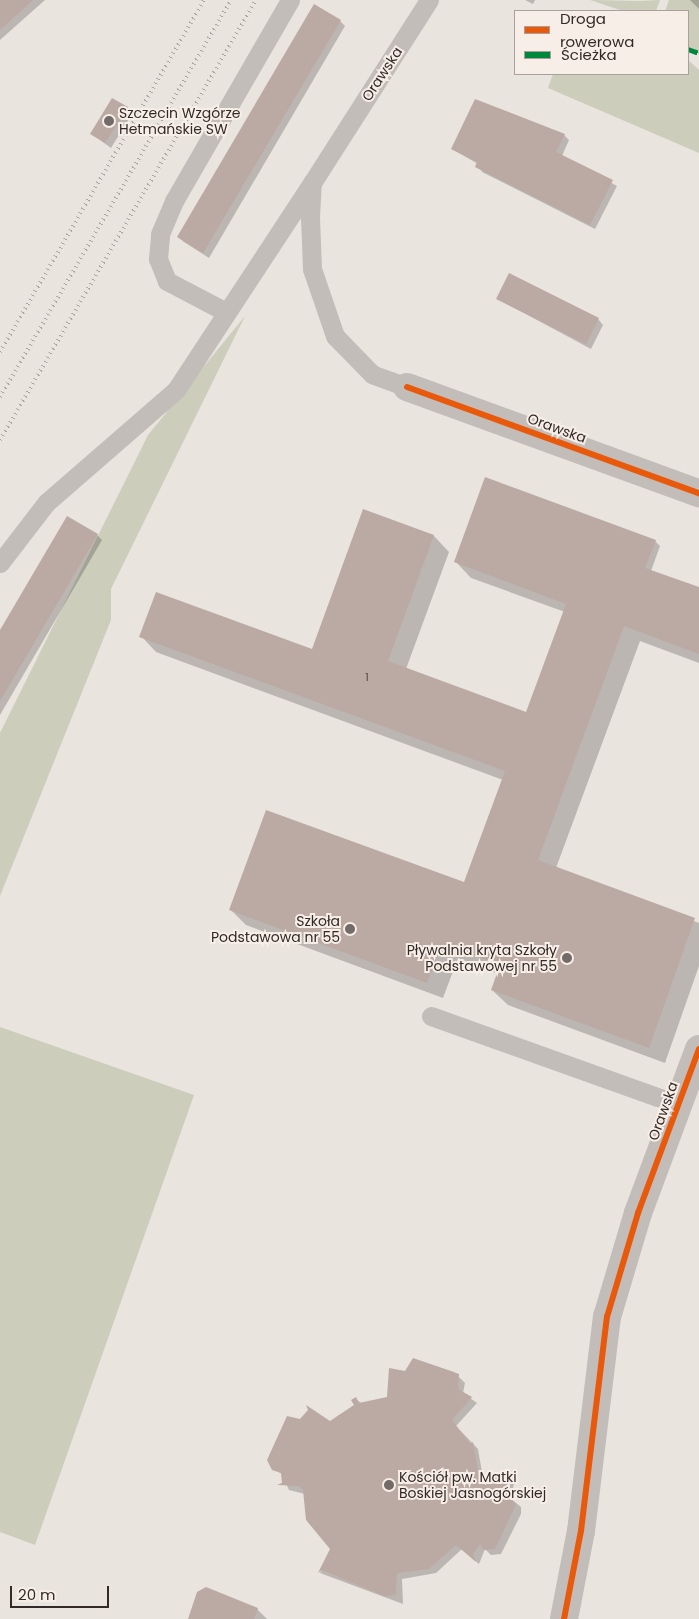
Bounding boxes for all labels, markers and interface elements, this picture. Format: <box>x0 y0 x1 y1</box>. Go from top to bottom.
text: Droga rowerowa <box>560 8 634 52</box>
legend <box>514 10 689 75</box>
street label: Orawska <box>358 44 406 104</box>
text: Ścieżka <box>561 44 617 65</box>
place label: Szczecin Wzgórze Hetmańskie SW <box>119 105 241 138</box>
marker: Szczecin Wzgórze Hetmańskie SW <box>103 115 115 127</box>
street label: Orawska <box>525 410 589 446</box>
house number: 1 <box>365 670 369 684</box>
place label: Szkoła Podstawowa nr 55 <box>211 913 340 946</box>
marker: Szkoła Podstawowa nr 55 <box>344 923 356 935</box>
place label: Pływalnia kryta Szkoły Podstawowej nr 55 <box>407 942 557 974</box>
marker: Pływalnia kryta Szkoły Podstawowej nr 55 <box>561 952 573 964</box>
street label: Orawska <box>645 1079 681 1143</box>
place label: Kościół pw. Matki Boskiej Jasnogórskiej <box>399 1469 546 1501</box>
marker: Kościół pw. Matki Boskiej Jasnogórskiej <box>383 1479 395 1491</box>
scale bar <box>12 1576 111 1608</box>
text: 20 m <box>18 1584 56 1605</box>

